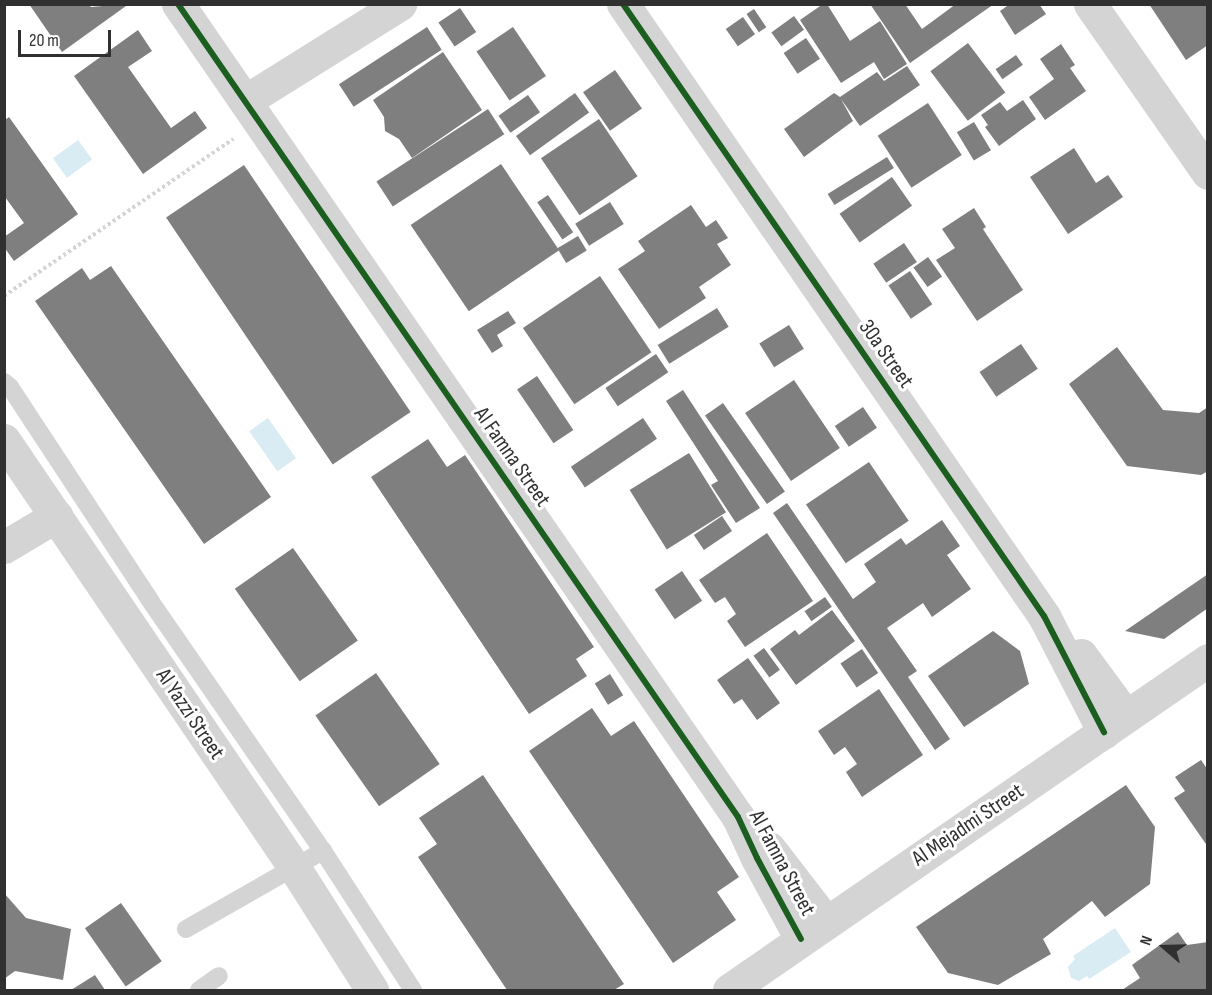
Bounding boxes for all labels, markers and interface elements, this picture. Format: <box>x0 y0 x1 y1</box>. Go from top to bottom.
scale bar <box>21 18 114 56</box>
text: 20 m <box>29 30 59 51</box>
street label: 30a Street <box>853 315 919 393</box>
street label: Al Famna Street <box>468 402 556 512</box>
street label: Al Yazzi Street <box>150 664 230 764</box>
street label: Al Mejadmi Street <box>907 778 1029 872</box>
street label: Al Famna Street <box>743 806 821 920</box>
north arrow <box>1134 917 1194 977</box>
text: N <box>1136 933 1157 948</box>

